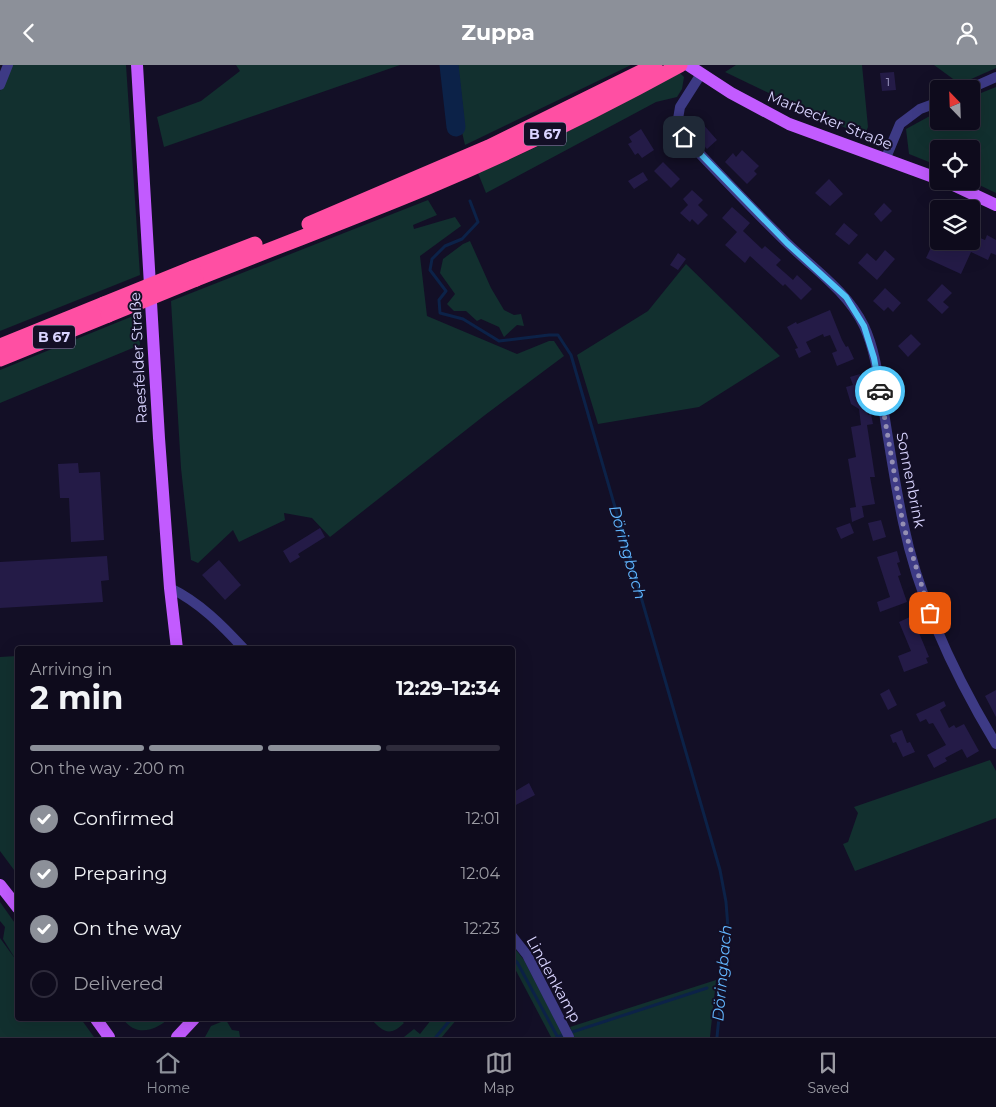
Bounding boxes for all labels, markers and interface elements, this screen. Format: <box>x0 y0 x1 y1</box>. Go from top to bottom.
icon: back <box>15 19 43 47</box>
text: Zuppa <box>461 19 535 46</box>
icon: person <box>953 19 981 47</box>
house number: 1 <box>886 74 890 89</box>
north arrow <box>930 80 980 130</box>
map controls <box>930 80 980 250</box>
street label: Marbecker Straße <box>765 86 895 154</box>
pin <box>663 116 705 158</box>
road number: B 67 <box>524 123 566 145</box>
icon: home <box>670 123 698 151</box>
button: locate <box>930 140 980 190</box>
button: layers <box>930 200 980 250</box>
street label: Raesfelder Straße <box>125 292 151 424</box>
road number: B 67 <box>33 325 75 349</box>
courier <box>855 366 905 416</box>
icon: car <box>866 377 894 405</box>
street label: Sonnenbrink <box>892 430 930 530</box>
water label: Döringbach <box>605 503 651 601</box>
pin <box>909 592 951 634</box>
icon: bag <box>916 599 944 627</box>
text: Arriving in <box>30 660 112 679</box>
text: 12:29–12:34 <box>396 677 500 700</box>
text: 2 min <box>30 678 123 717</box>
text: On the way · 200 m <box>30 759 185 778</box>
icon: check <box>30 805 58 833</box>
text: Confirmed <box>73 807 174 830</box>
text: 12:01 <box>465 809 500 828</box>
icon: check <box>30 860 58 888</box>
text: Preparing <box>73 862 168 885</box>
text: 12:04 <box>461 864 500 883</box>
icon: check <box>30 915 58 943</box>
text: On the way <box>73 917 181 940</box>
text: 12:23 <box>464 919 500 938</box>
water label: Döringbach <box>708 924 736 1022</box>
street label: Lindenkamp <box>522 932 586 1026</box>
text: Delivered <box>73 972 164 995</box>
tab: Home <box>147 1049 190 1097</box>
tab: Map <box>483 1049 514 1097</box>
tab: Saved <box>807 1049 849 1097</box>

